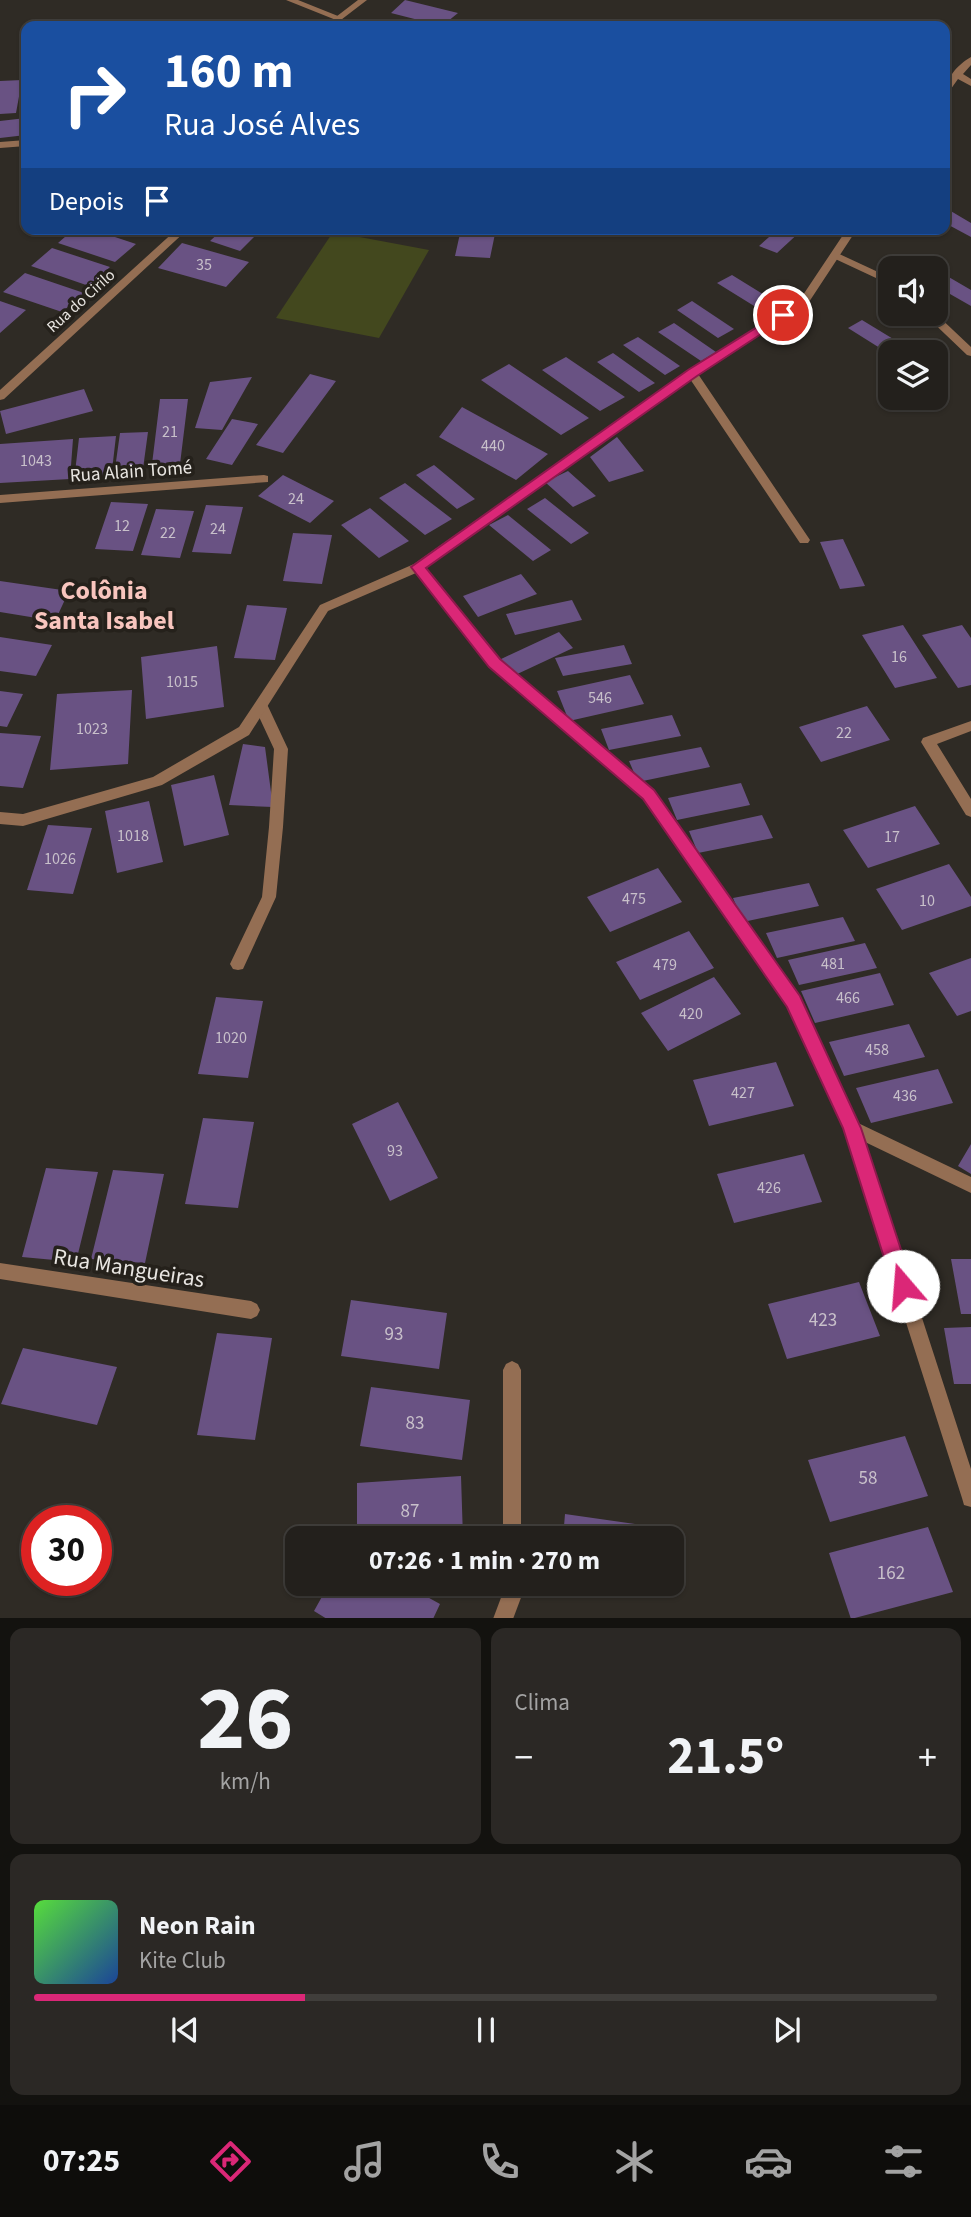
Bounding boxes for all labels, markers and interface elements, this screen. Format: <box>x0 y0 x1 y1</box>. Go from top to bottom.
text: 160 m <box>164 37 293 107</box>
icon: right <box>49 49 140 140</box>
text: Rua José Alves <box>164 102 360 148</box>
icon: arrive <box>138 182 176 220</box>
text: Depois <box>49 183 124 220</box>
house number: 35 <box>196 254 212 276</box>
map controls <box>878 256 948 410</box>
button: sound <box>878 256 948 326</box>
street label: Rua do Cirilo <box>42 264 120 338</box>
pin <box>753 285 813 345</box>
icon: arrive <box>764 296 802 334</box>
button: layers <box>878 340 948 410</box>
house number: 21 <box>162 421 178 443</box>
house number: 440 <box>481 435 505 457</box>
house number: 1043 <box>20 450 52 472</box>
street label: Rua Alain Tomé <box>69 454 193 490</box>
house number: 24 <box>288 488 304 510</box>
house number: 12 <box>114 515 130 537</box>
house number: 24 <box>210 518 226 540</box>
house number: 22 <box>160 522 176 544</box>
district label: Colônia Santa Isabel <box>34 572 175 639</box>
house number: 16 <box>891 646 907 668</box>
house number: 1015 <box>166 671 198 693</box>
house number: 546 <box>588 687 612 709</box>
house number: 1023 <box>76 718 108 740</box>
house number: 22 <box>836 722 852 744</box>
house number: 1018 <box>117 825 149 847</box>
house number: 17 <box>884 826 900 848</box>
house number: 1026 <box>44 848 76 870</box>
house number: 475 <box>622 888 646 910</box>
house number: 10 <box>919 890 935 912</box>
house number: 481 <box>821 953 845 975</box>
house number: 479 <box>653 954 677 976</box>
house number: 466 <box>836 987 860 1009</box>
house number: 420 <box>679 1003 703 1025</box>
house number: 1020 <box>215 1027 247 1049</box>
house number: 458 <box>865 1039 889 1061</box>
house number: 427 <box>731 1082 755 1104</box>
house number: 436 <box>893 1085 917 1107</box>
house number: 93 <box>387 1140 403 1162</box>
house number: 426 <box>757 1177 781 1199</box>
street label: Rua Mangueiras <box>51 1240 207 1296</box>
position arrow <box>866 1249 940 1323</box>
house number: 423 <box>809 1307 837 1334</box>
house number: 93 <box>385 1321 403 1348</box>
house number: 83 <box>406 1410 424 1437</box>
house number: 58 <box>859 1465 877 1492</box>
house number: 87 <box>401 1498 419 1525</box>
speed limit sign: 30 <box>21 1505 112 1596</box>
text: 07:26 · 1 min · 270 m <box>369 1542 600 1579</box>
house number: 162 <box>877 1560 905 1587</box>
text: 26 <box>197 1655 293 1784</box>
text: Clima <box>515 1686 570 1719</box>
text: 21.5° <box>667 1720 784 1794</box>
text: − <box>515 1731 533 1785</box>
text: + <box>918 1731 937 1785</box>
text: km/h <box>220 1765 271 1798</box>
text: Neon Rain <box>139 1907 256 1944</box>
text: Kite Club <box>139 1944 226 1977</box>
icon: previous <box>166 2011 204 2049</box>
icon: pause <box>467 2011 505 2049</box>
icon: next <box>768 2011 806 2049</box>
icon: directions <box>206 2137 255 2186</box>
icon: music <box>340 2137 389 2186</box>
icon: phone <box>475 2137 524 2186</box>
icon: climate <box>610 2137 659 2186</box>
icon: car <box>744 2137 793 2186</box>
icon: filters <box>879 2137 928 2186</box>
text: 07:25 <box>43 2138 120 2184</box>

